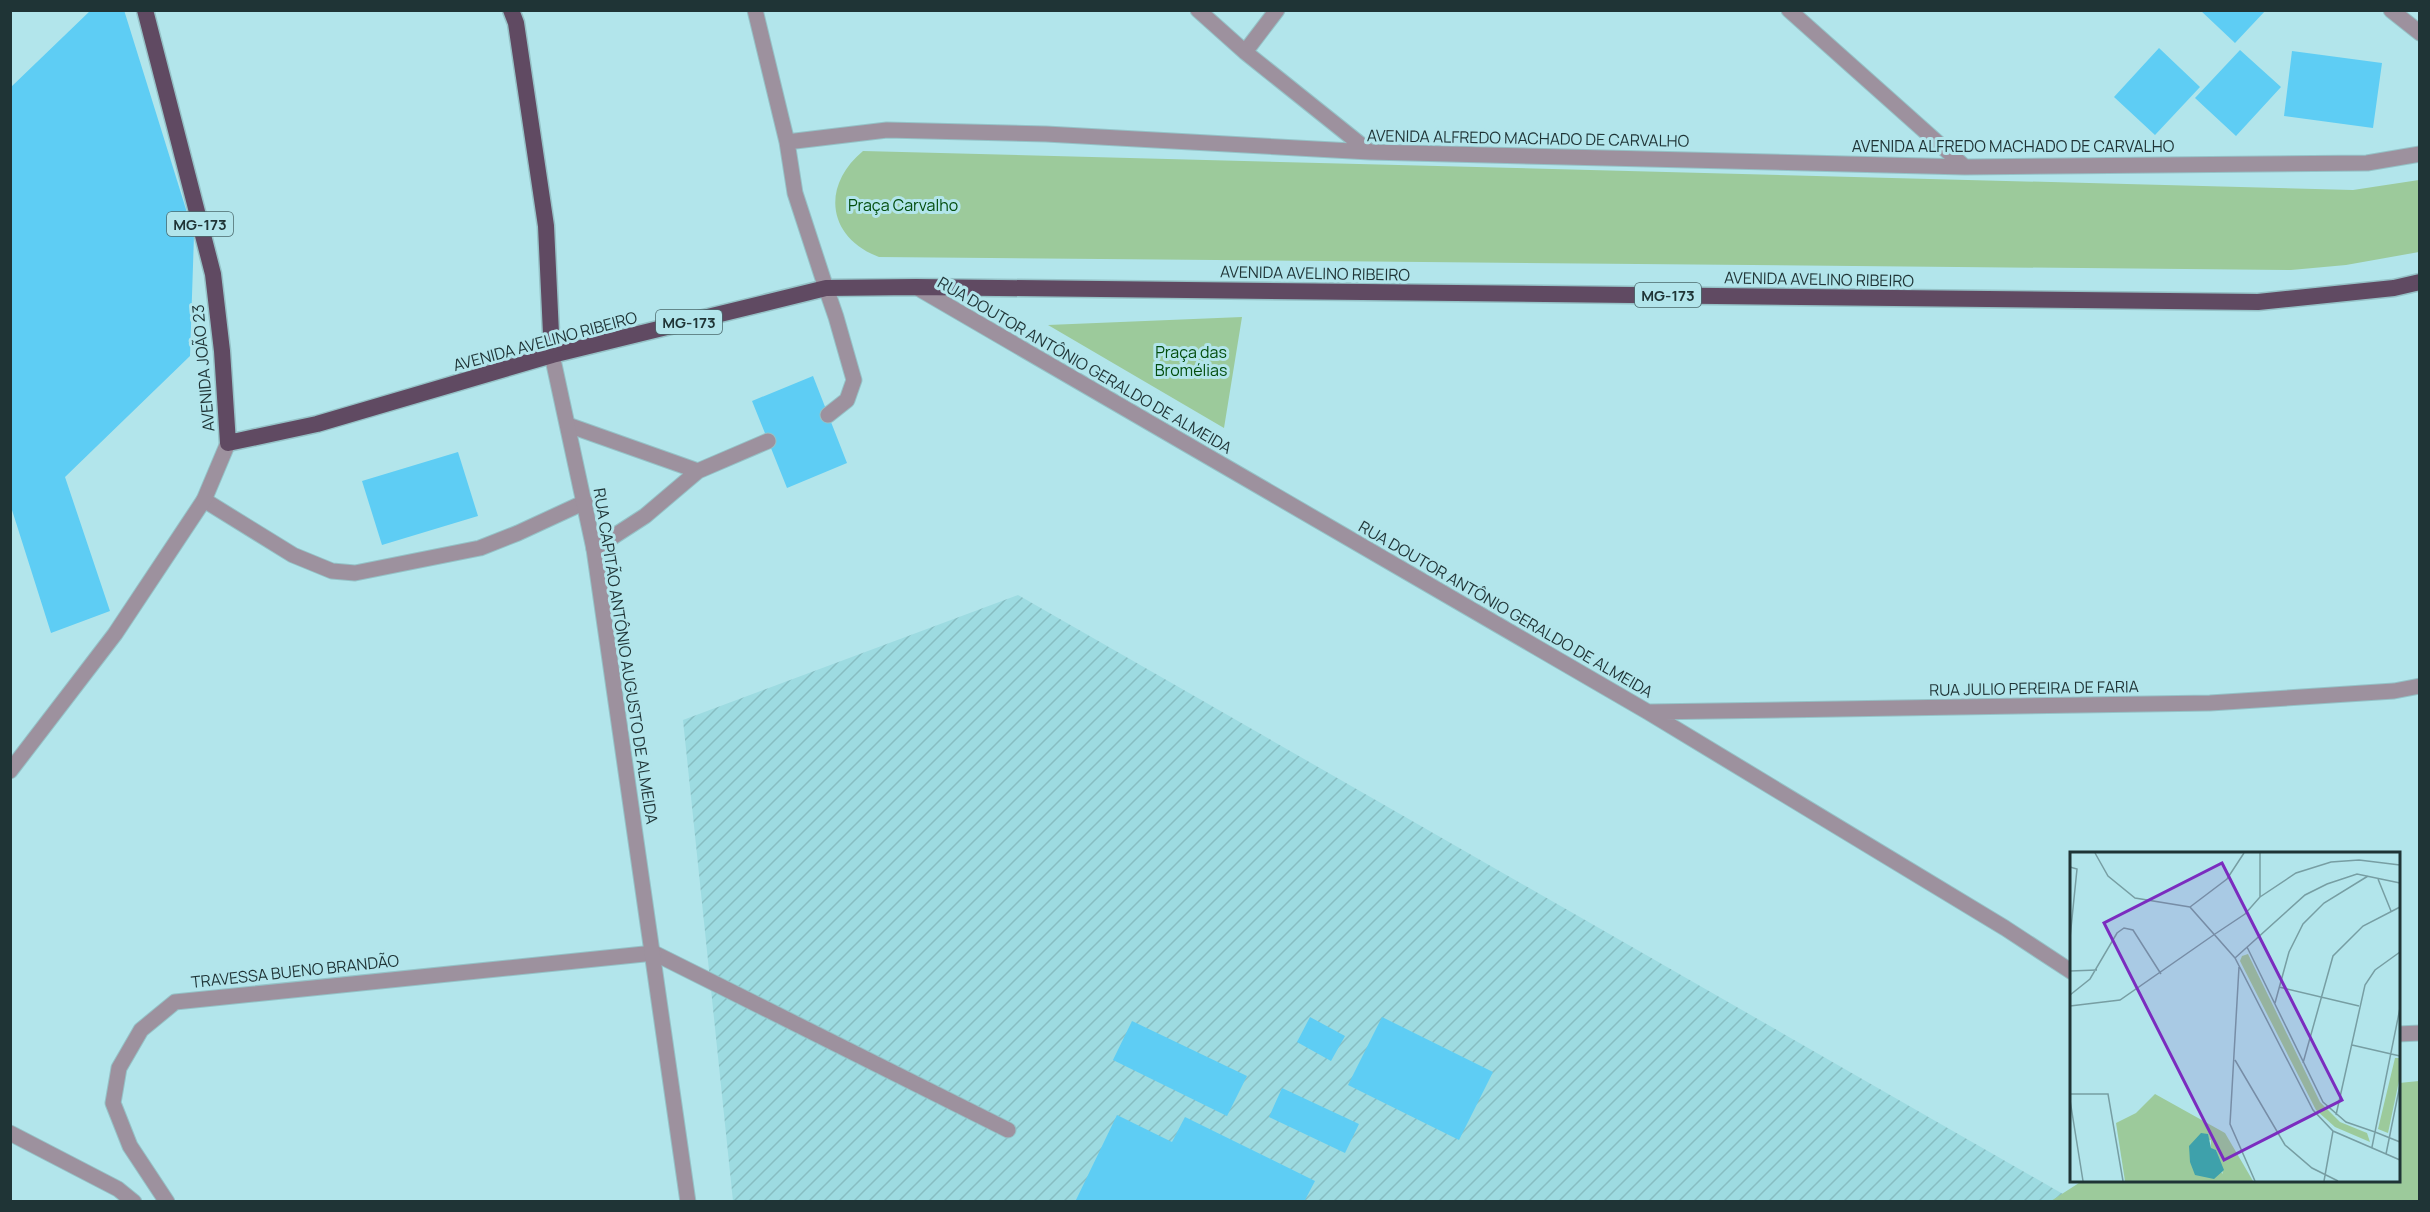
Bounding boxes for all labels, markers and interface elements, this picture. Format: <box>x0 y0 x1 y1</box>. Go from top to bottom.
street label: AVENIDA ALFREDO MACHADO DE CARVALHO <box>1367 124 1690 152</box>
street label: AVENIDA ALFREDO MACHADO DE CARVALHO <box>1852 135 2175 157</box>
park label: Praça Carvalho <box>848 194 958 216</box>
road number: MG-173 <box>167 212 233 236</box>
street label: AVENIDA AVELINO RIBEIRO <box>1220 260 1411 286</box>
street label: AVENIDA AVELINO RIBEIRO <box>1724 266 1915 292</box>
street label: RUA DOUTOR ANTÔNIO GERALDO DE ALMEIDA <box>934 271 1236 459</box>
road number: MG-173 <box>1635 283 1701 307</box>
street label: AVENIDA JOÃO 23 <box>186 304 220 432</box>
street label: AVENIDA AVELINO RIBEIRO <box>450 306 640 376</box>
road number: MG-173 <box>656 310 722 334</box>
park label: Praça das Bromélias <box>1155 341 1227 381</box>
street label: RUA CAPITÃO ANTÔNIO AUGUSTO DE ALMEIDA <box>589 486 663 826</box>
street label: RUA DOUTOR ANTÔNIO GERALDO DE ALMEIDA <box>1355 515 1657 703</box>
street label: RUA JULIO PEREIRA DE FARIA <box>1929 675 2139 701</box>
inset map <box>2070 852 2400 1182</box>
street label: TRAVESSA BUENO BRANDÃO <box>190 949 400 993</box>

